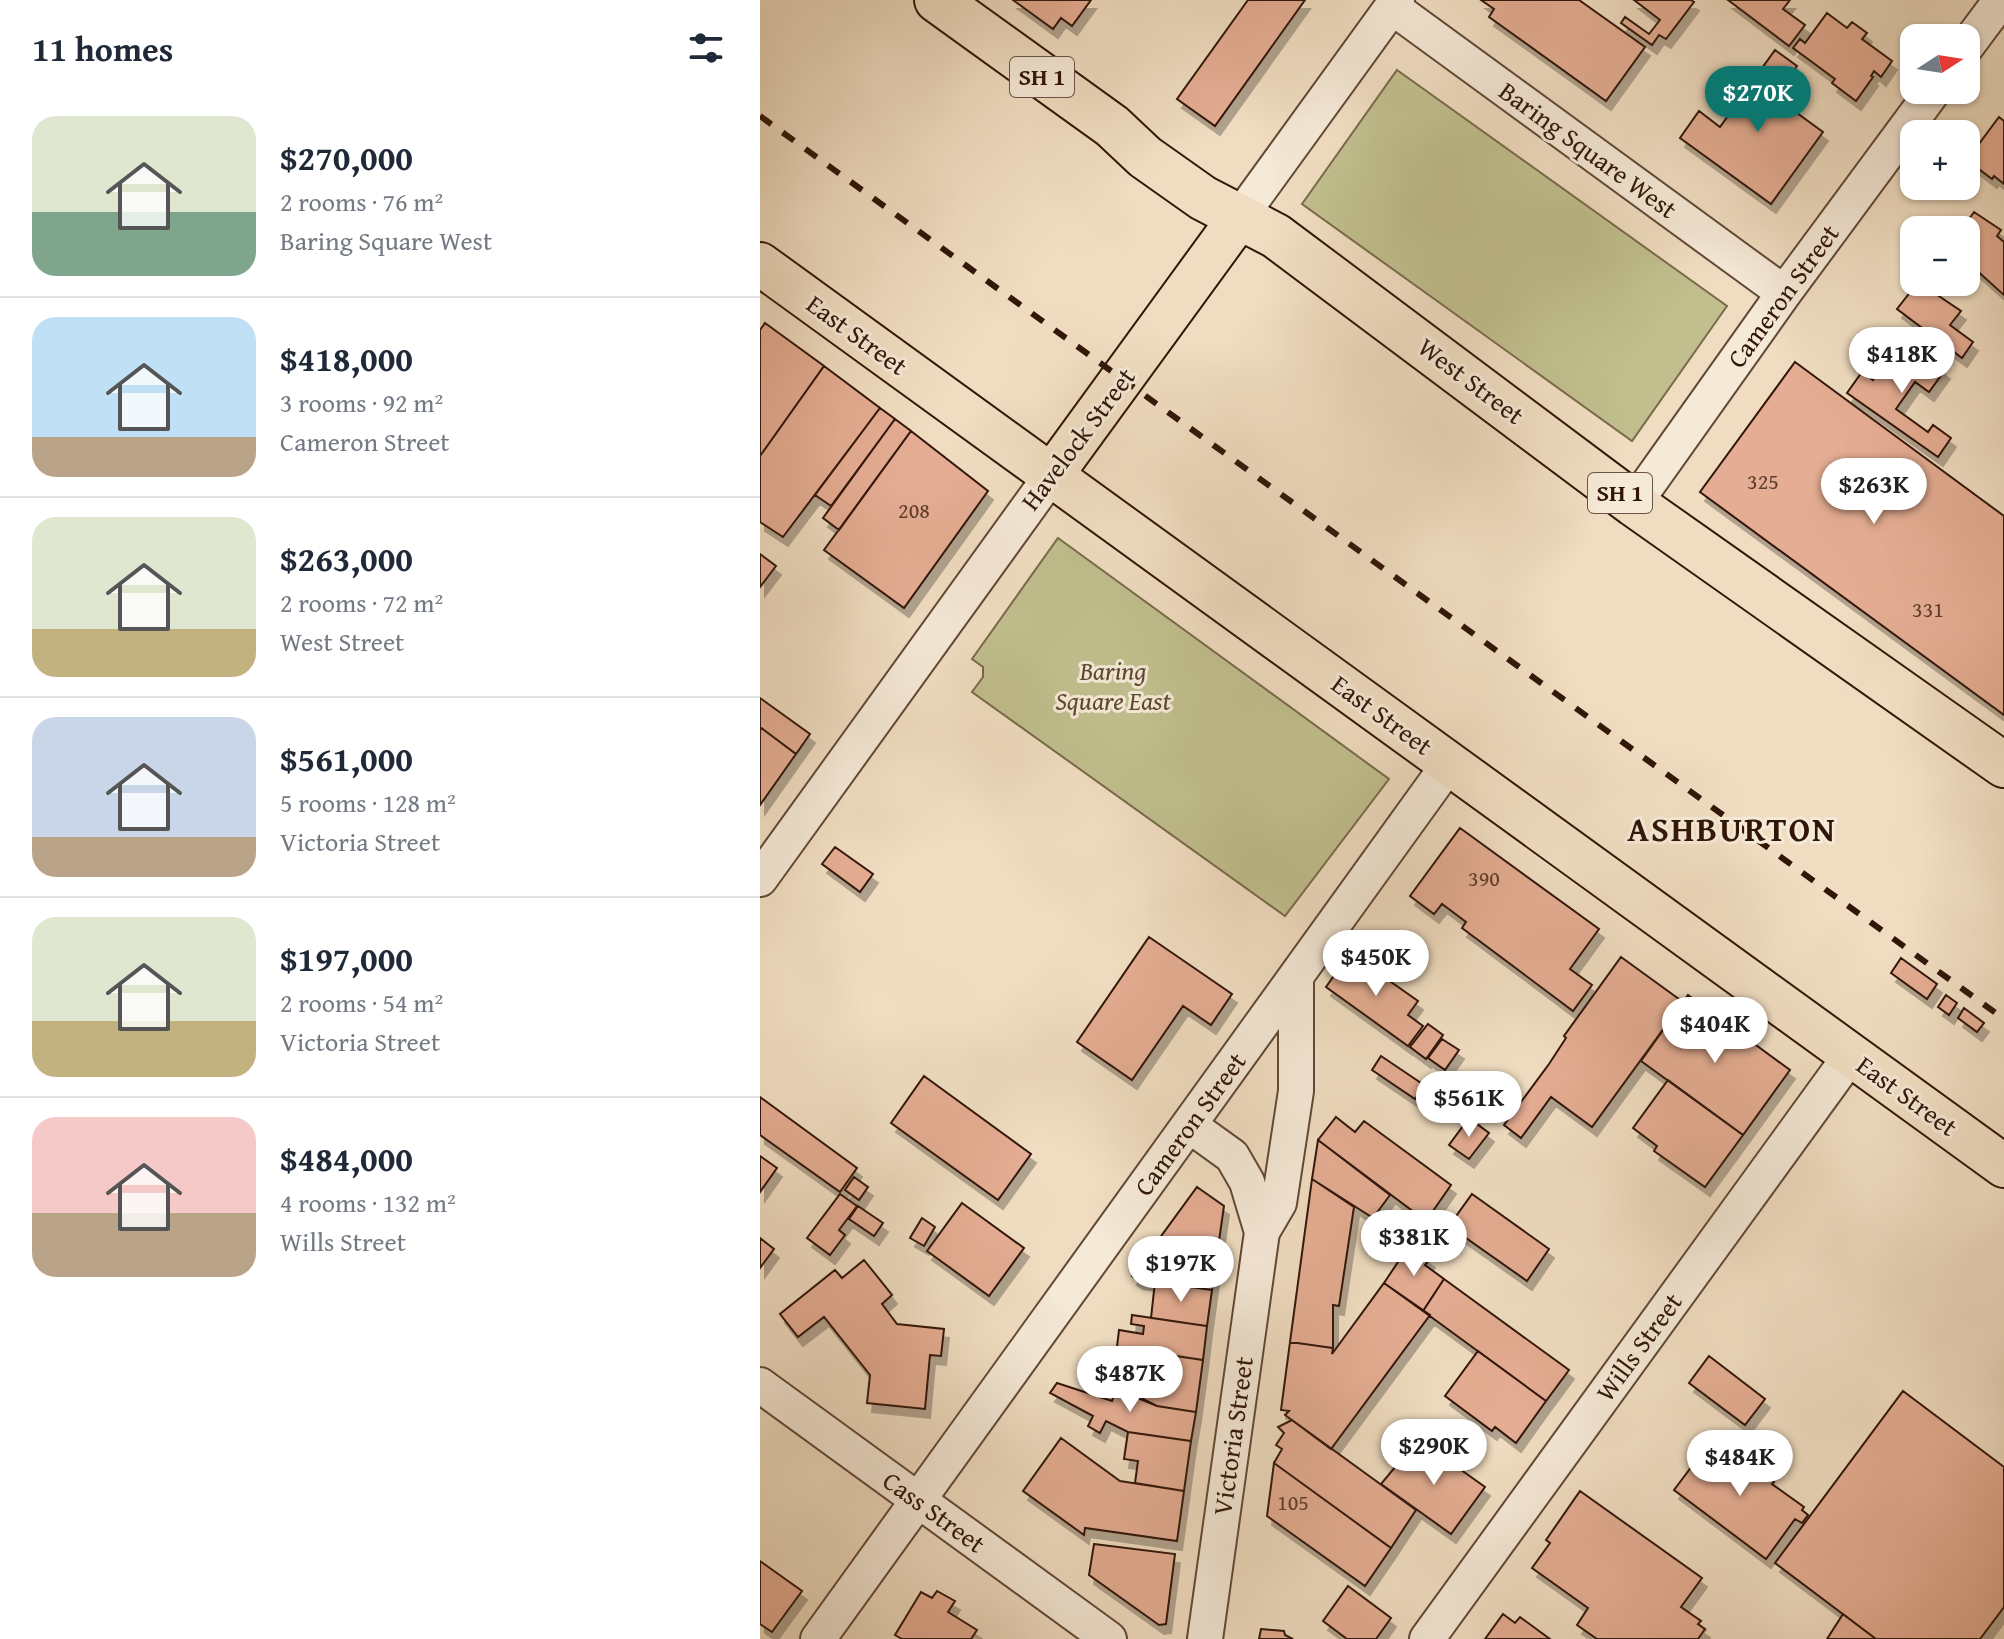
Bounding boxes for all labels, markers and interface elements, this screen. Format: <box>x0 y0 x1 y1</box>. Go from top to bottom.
text: 11 homes <box>32 24 173 73</box>
north arrow <box>1900 24 1980 104</box>
map controls <box>1900 24 1980 296</box>
icon: filters <box>684 26 728 70</box>
road number: SH 1 <box>1010 57 1074 97</box>
pin: $270K <box>1702 66 1814 134</box>
street label: Baring Square West <box>1491 71 1686 228</box>
text: $270K <box>1723 72 1793 111</box>
button: + <box>1900 120 1980 200</box>
text: $270,000 <box>280 133 413 182</box>
icon: home <box>96 148 192 244</box>
text: 2 rooms · 76 m² <box>280 182 443 221</box>
street label: Cameron Street <box>1717 216 1848 376</box>
button: − <box>1900 216 1980 296</box>
text: Baring Square West <box>280 221 492 260</box>
street label: East Street <box>799 285 916 385</box>
pin: $418K <box>1846 327 1958 395</box>
street label: West Street <box>1410 328 1533 434</box>
text: $418K <box>1867 333 1937 372</box>
text: $418,000 <box>280 334 413 383</box>
icon: home <box>96 349 192 445</box>
street label: Havelock Street <box>1011 359 1144 518</box>
text: 3 rooms · 92 m² <box>280 383 443 422</box>
text: Cameron Street <box>280 422 450 461</box>
pin: $263K <box>1818 458 1930 526</box>
text: $263K <box>1839 464 1909 503</box>
house number: 325 <box>1747 465 1779 497</box>
road number: SH 1 <box>1588 473 1652 513</box>
house number: 208 <box>898 494 930 526</box>
text: $263,000 <box>280 534 413 583</box>
icon: home <box>96 549 192 645</box>
text: 2 rooms · 72 m² <box>280 583 443 622</box>
house number: 331 <box>1912 593 1944 625</box>
text: West Street <box>280 622 404 661</box>
park label: Baring Square East <box>1055 651 1171 720</box>
street label: East Street <box>1324 665 1441 765</box>
text: $561,000 <box>280 734 413 783</box>
icon: home <box>96 749 192 845</box>
text: 5 rooms · 128 m² <box>280 783 456 822</box>
district label: ASHBURTON <box>1627 804 1837 853</box>
text: Victoria Street <box>280 822 440 861</box>
house number: 390 <box>1468 862 1500 894</box>
pin: $450K <box>1320 930 1432 998</box>
text: $197,000 <box>280 934 413 983</box>
text: $450K <box>1341 936 1411 975</box>
icon: home <box>96 949 192 1045</box>
text: 2 rooms · 54 m² <box>280 983 443 1022</box>
pin: $404K <box>1659 997 1771 1065</box>
text: $404K <box>1680 1003 1750 1042</box>
text: Victoria Street <box>280 1022 440 1061</box>
street label: Cameron Street <box>1124 1044 1255 1204</box>
street label: East Street <box>1849 1046 1966 1146</box>
pin: $561K <box>1413 1071 1525 1139</box>
text: $561K <box>1434 1077 1504 1116</box>
text: $484,000 <box>280 1134 413 1183</box>
icon: home <box>96 1149 192 1245</box>
text: 4 rooms · 132 m² <box>280 1183 456 1222</box>
pin: $381K <box>1358 1210 1470 1278</box>
text: $381K <box>1379 1216 1449 1255</box>
text: Wills Street <box>280 1222 406 1261</box>
pin: $197K <box>1125 1236 1237 1304</box>
text: $197K <box>1146 1242 1216 1281</box>
street label: Wills Street <box>1586 1284 1691 1409</box>
pin: $487K <box>1074 1346 1186 1414</box>
text: $487K <box>1095 1352 1165 1391</box>
street label: Victoria Street <box>1202 1354 1263 1518</box>
pin: $290K <box>1378 1419 1490 1487</box>
text: $290K <box>1399 1425 1469 1464</box>
pin: $484K <box>1684 1430 1796 1498</box>
text: $484K <box>1705 1436 1775 1475</box>
street label: Cass Street <box>875 1461 994 1562</box>
house number: 105 <box>1277 1486 1309 1518</box>

